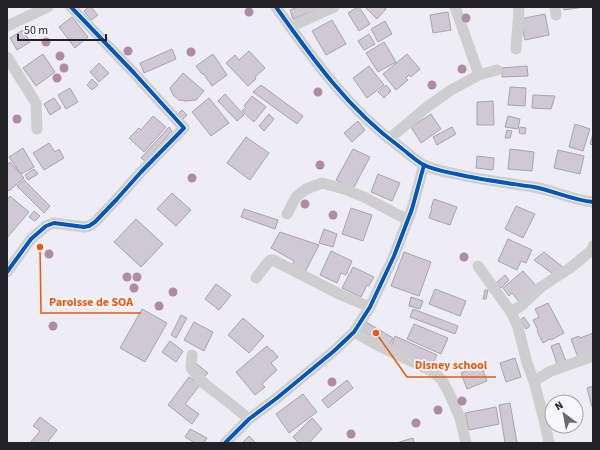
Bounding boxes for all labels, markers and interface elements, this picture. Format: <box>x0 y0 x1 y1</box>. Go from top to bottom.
scale bar <box>18 16 106 42</box>
text: 50 m <box>24 22 48 39</box>
callout: Paroisse de SOA <box>41 289 141 313</box>
text: Paroisse de SOA <box>49 294 133 311</box>
callout: Disney school <box>407 353 496 377</box>
text: Disney school <box>415 357 488 374</box>
north arrow <box>544 394 584 434</box>
text: N <box>552 398 566 414</box>

